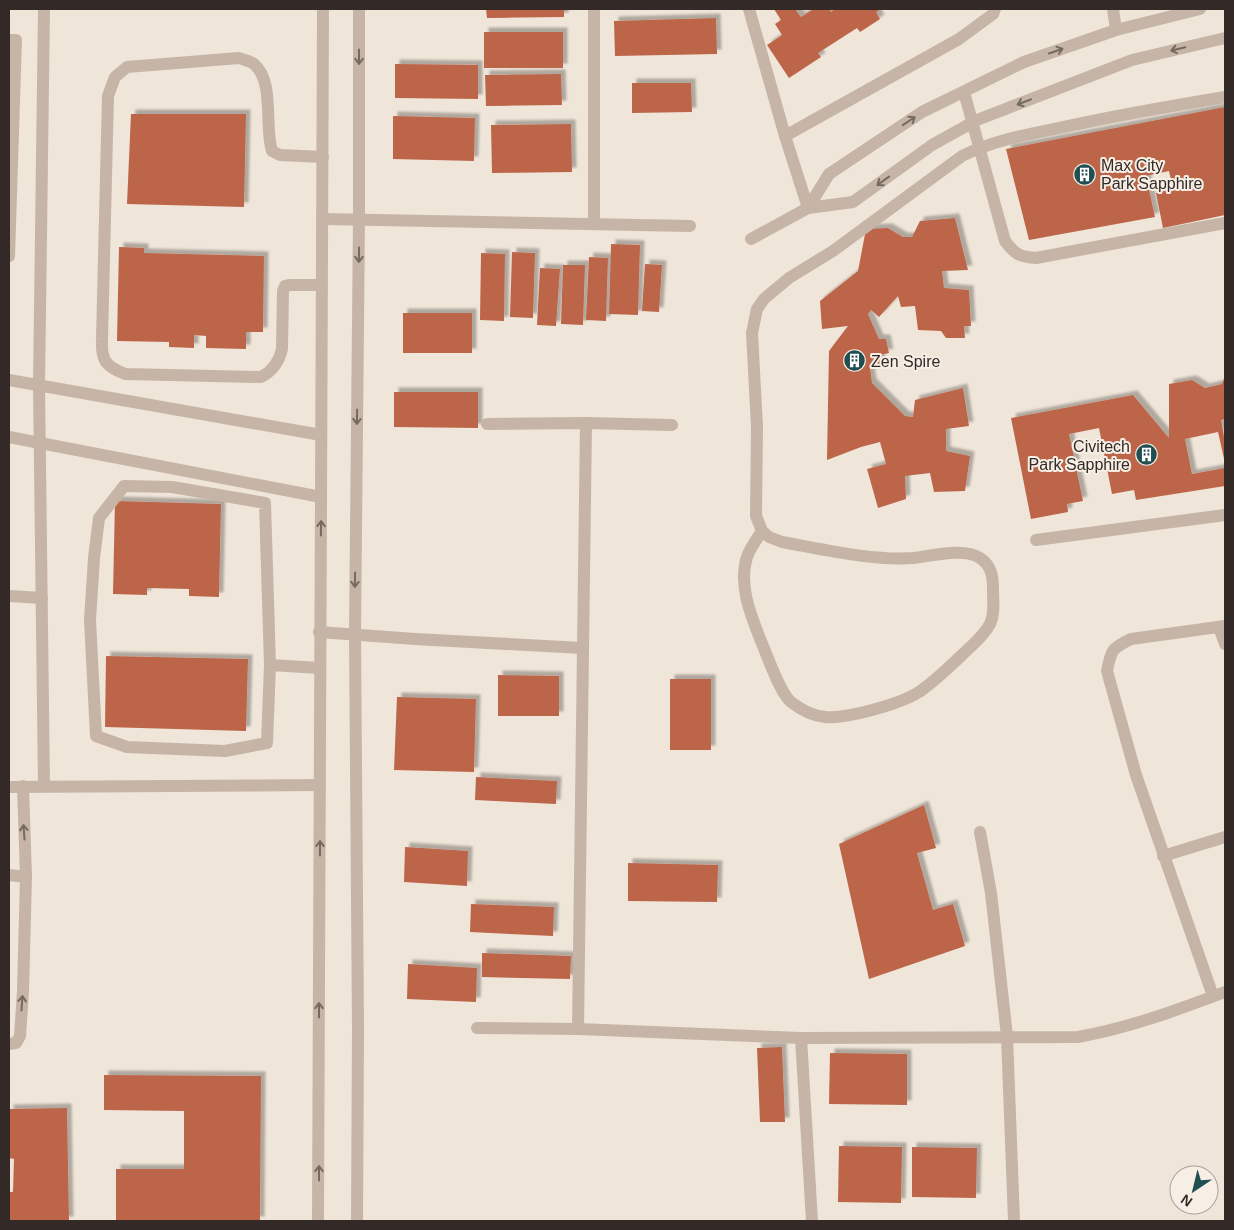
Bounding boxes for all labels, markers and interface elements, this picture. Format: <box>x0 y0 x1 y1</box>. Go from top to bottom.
one-way arrow <box>1170 45 1186 54</box>
one-way arrow <box>1047 46 1063 55</box>
one-way arrow <box>354 49 364 65</box>
one-way arrow <box>1017 98 1033 107</box>
one-way arrow <box>902 116 916 126</box>
place label: Max City Park Sapphire <box>1101 157 1202 192</box>
building icon: Max City Park Sapphire <box>1073 162 1097 186</box>
one-way arrow <box>877 175 890 186</box>
one-way arrow <box>354 246 364 263</box>
building icon: Zen Spire <box>843 349 867 373</box>
place label: Zen Spire <box>871 353 940 370</box>
one-way arrow <box>352 409 362 425</box>
place label: Civitech Park Sapphire <box>1029 438 1130 473</box>
building icon: Civitech Park Sapphire <box>1134 443 1158 467</box>
one-way arrow <box>316 520 326 536</box>
one-way arrow <box>351 572 360 588</box>
one-way arrow <box>20 824 29 840</box>
one-way arrow <box>315 840 325 856</box>
one-way arrow <box>18 995 27 1011</box>
one-way arrow <box>314 1002 324 1018</box>
one-way arrow <box>314 1165 324 1181</box>
north arrow <box>1169 1165 1219 1215</box>
text: N <box>1178 1191 1195 1210</box>

